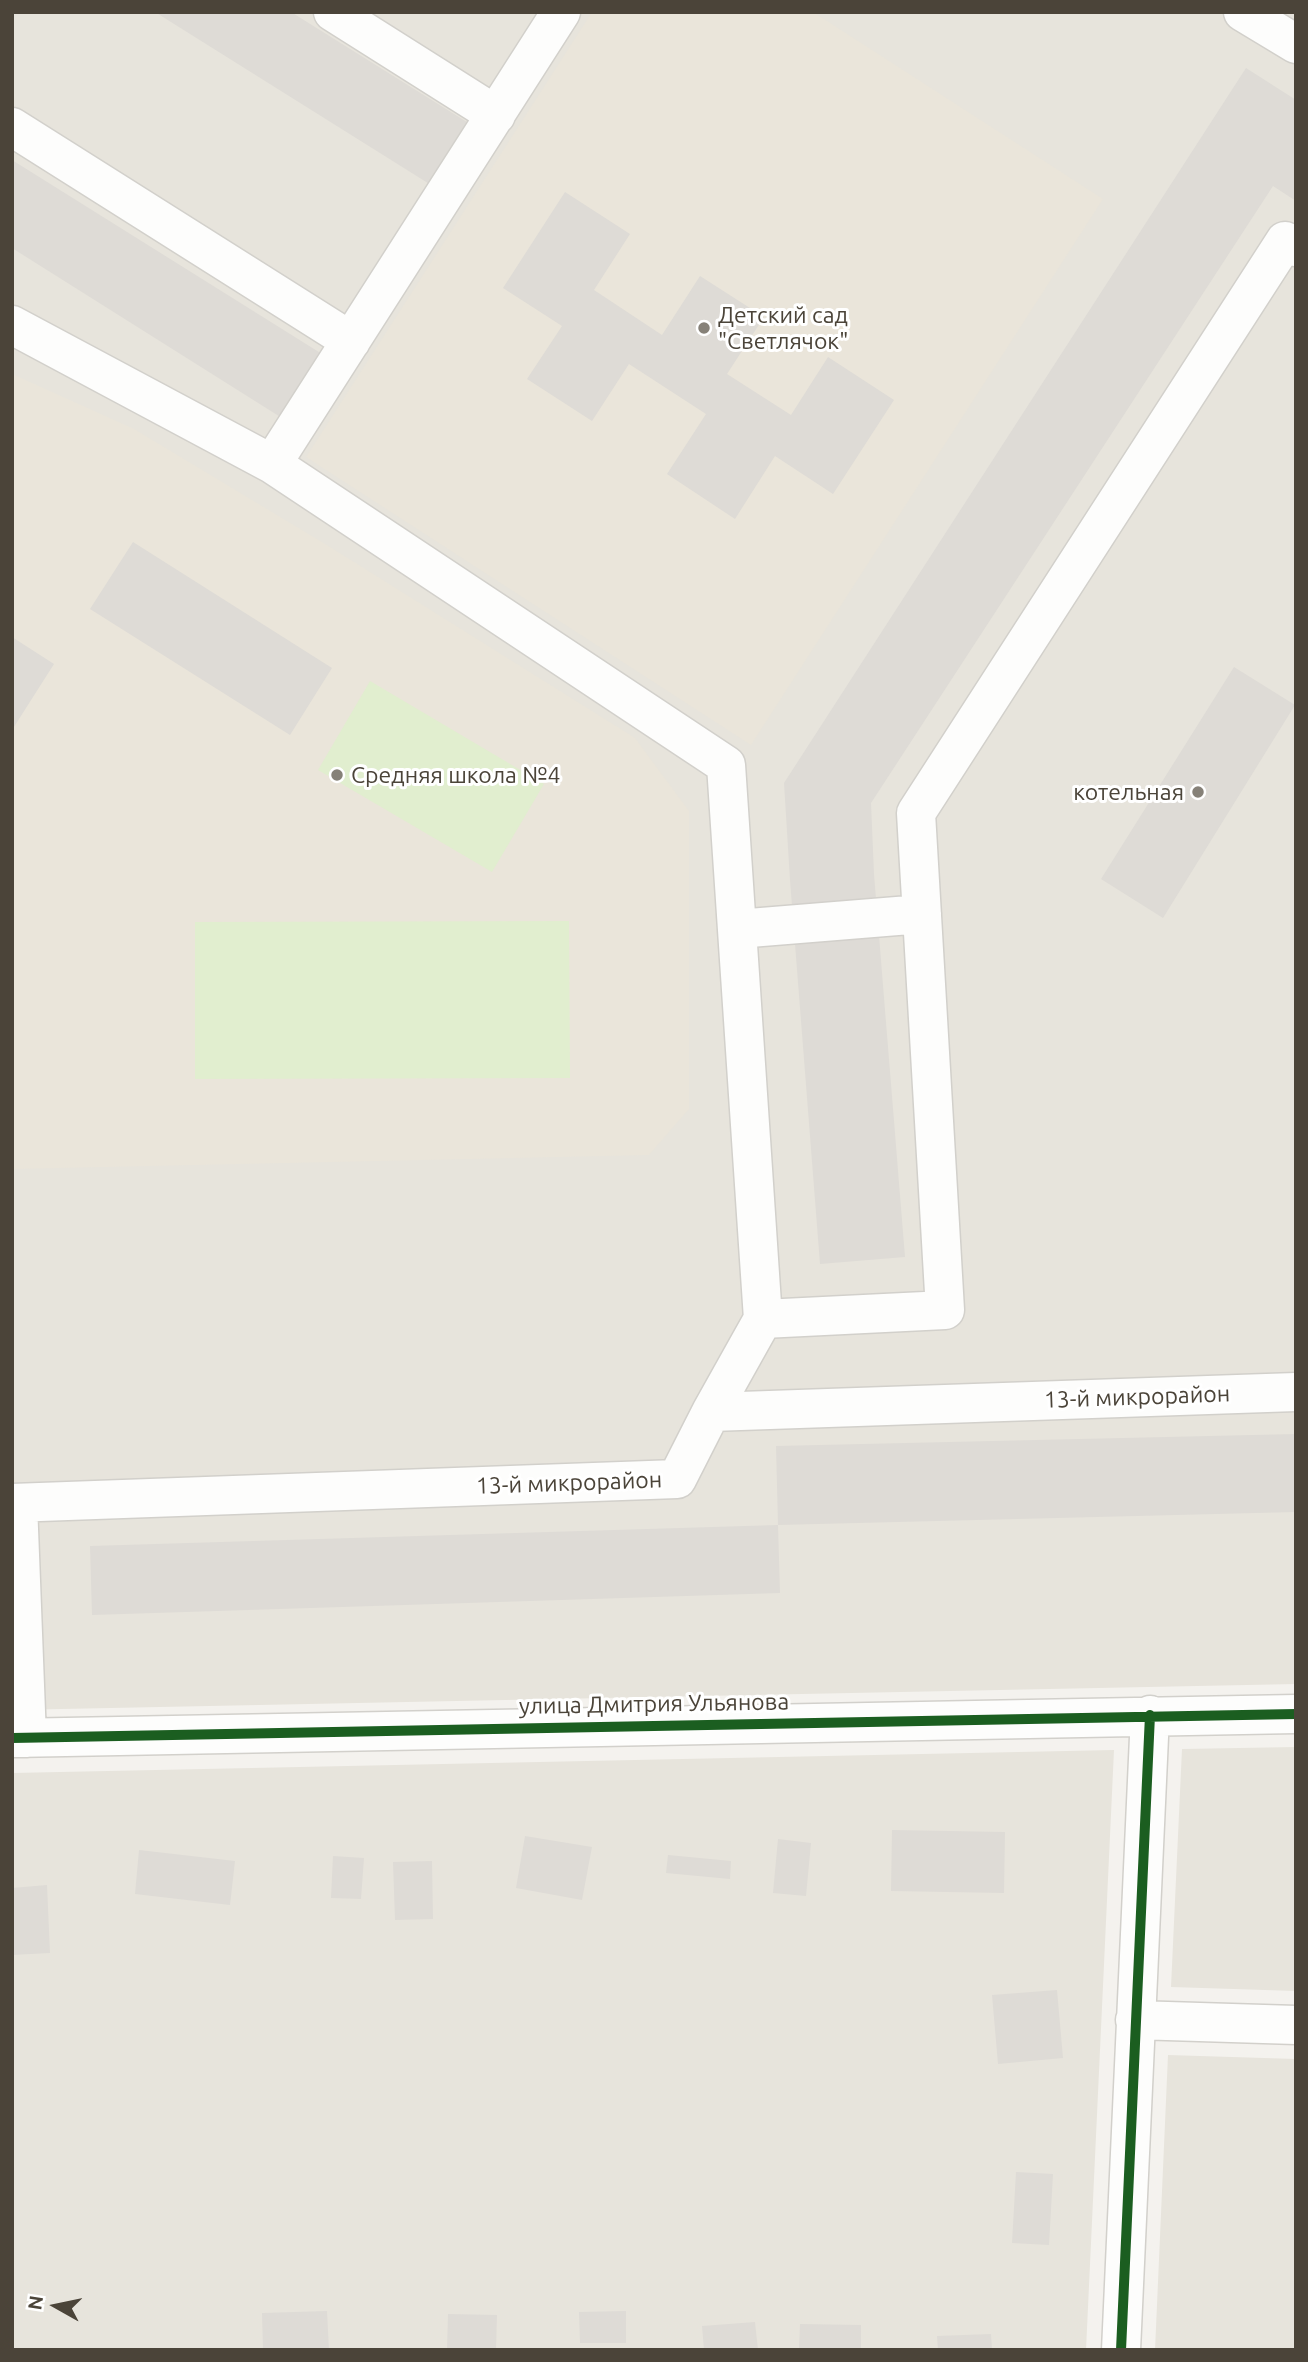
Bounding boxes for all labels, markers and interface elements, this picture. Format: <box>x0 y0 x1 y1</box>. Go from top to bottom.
place label: Детский сад "Светлячок" <box>718 301 848 355</box>
marker: Детский сад "Светлячок" <box>696 320 712 336</box>
place label: Средняя школа №4 <box>351 761 560 789</box>
marker: Средняя школа №4 <box>329 767 345 783</box>
place label: котельная <box>1073 778 1184 806</box>
marker: котельная <box>1190 784 1206 800</box>
street label: 13-й микрорайон <box>1043 1380 1231 1414</box>
street label: 13-й микрорайон <box>475 1466 663 1500</box>
street label: улица Дмитрия Ульянова <box>519 1688 789 1720</box>
north arrow <box>21 2271 91 2341</box>
text: N <box>23 2294 47 2311</box>

